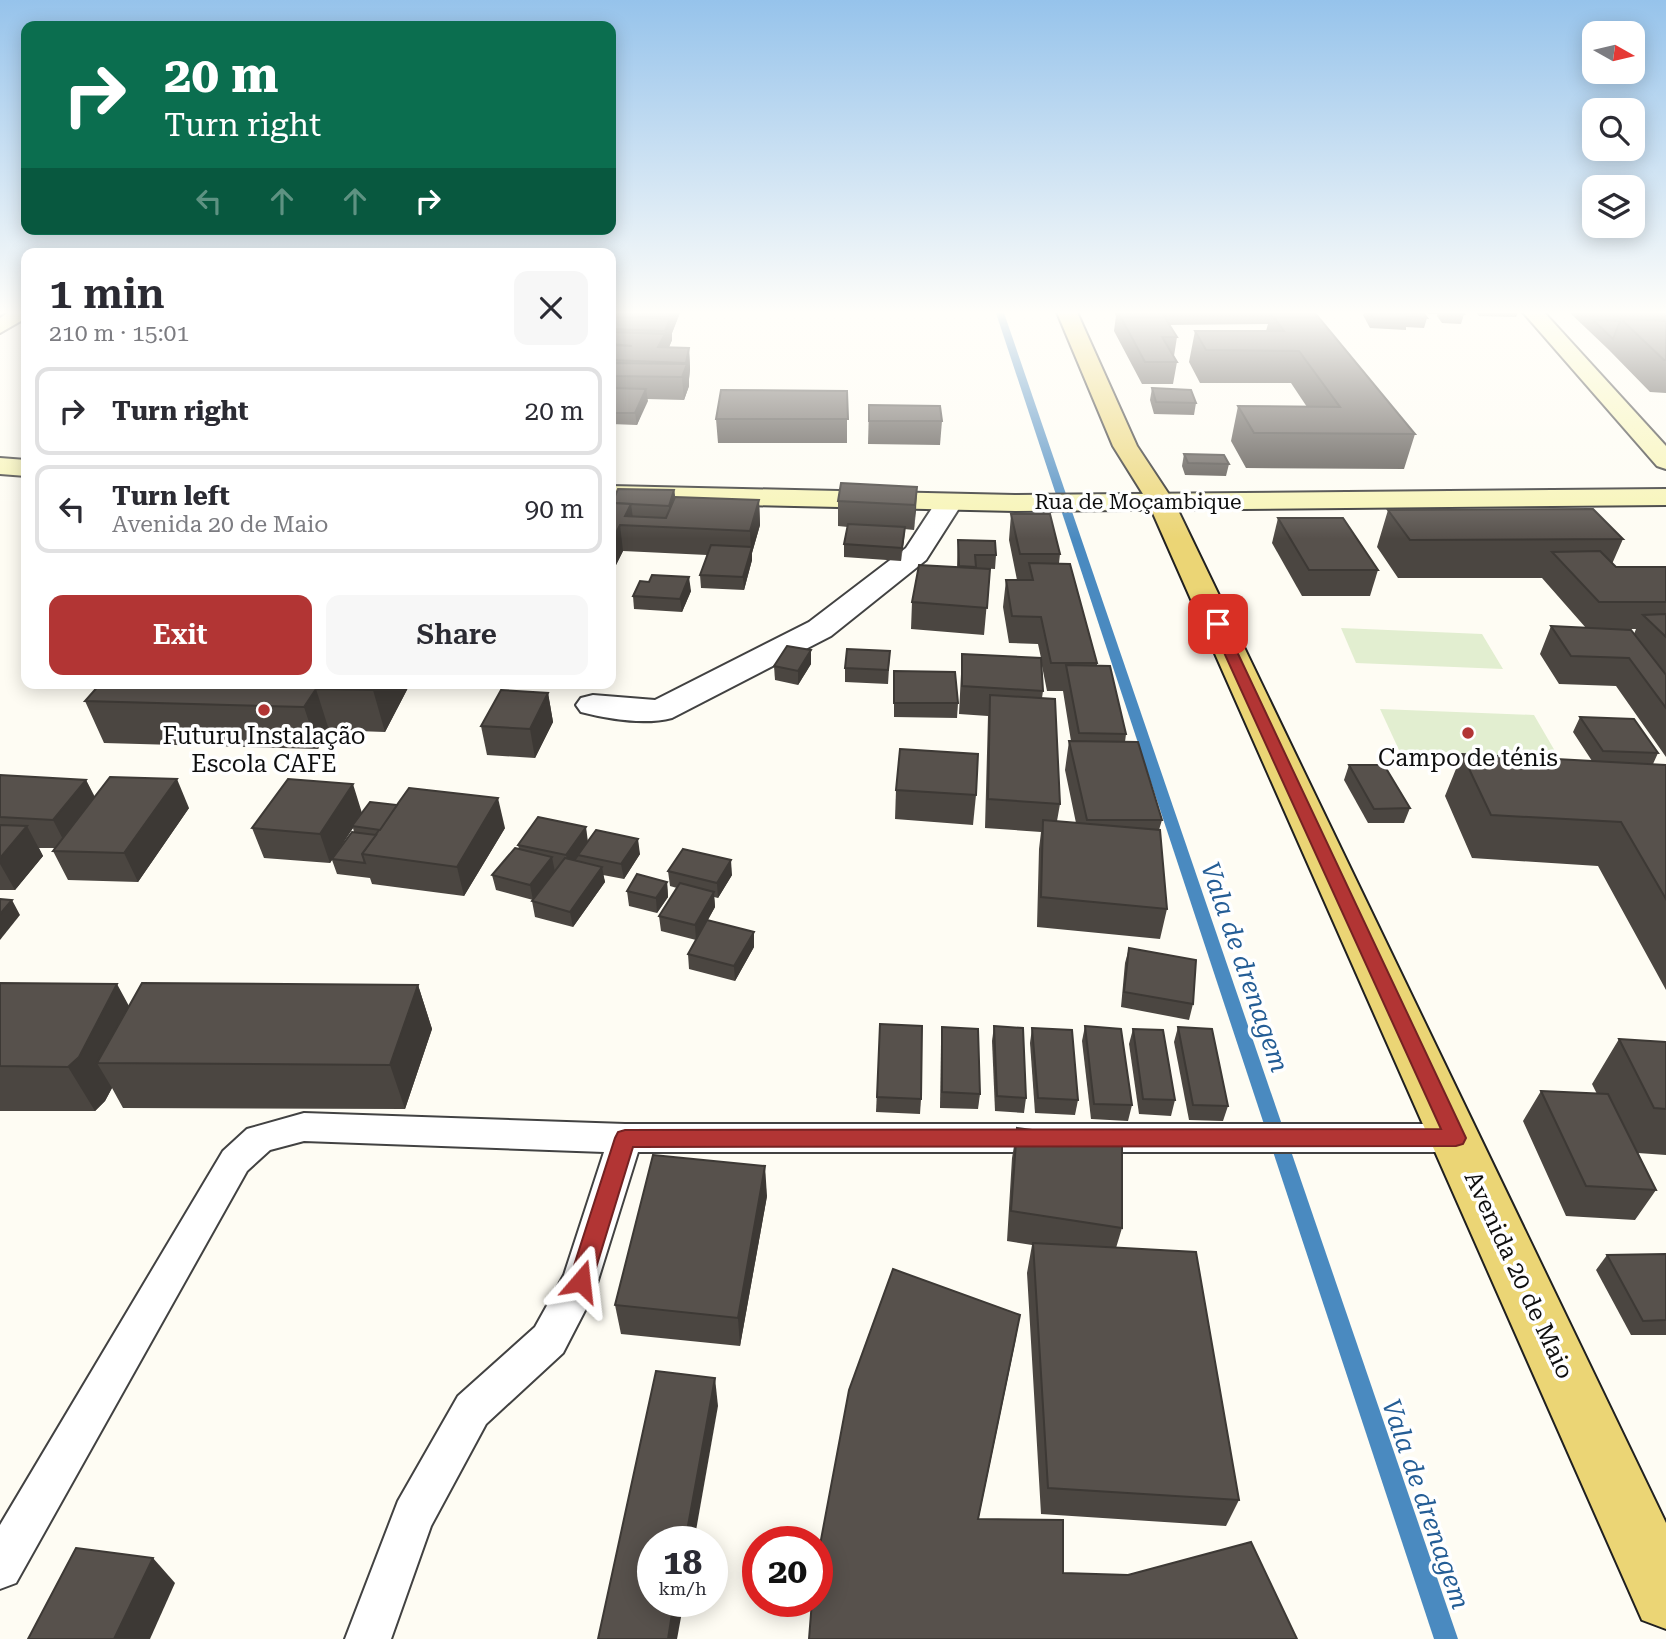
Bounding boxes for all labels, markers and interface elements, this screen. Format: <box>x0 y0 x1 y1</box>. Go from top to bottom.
north arrow <box>1582 21 1645 84</box>
map controls <box>1582 21 1645 238</box>
text: 20 m <box>164 47 279 104</box>
icon: right <box>49 49 140 140</box>
button: search <box>1582 98 1645 161</box>
text: Turn right <box>164 106 321 144</box>
button: layers <box>1582 175 1645 238</box>
icon: left <box>190 182 228 220</box>
icon: ahead <box>263 182 301 220</box>
icon: ahead <box>336 182 374 220</box>
icon: right <box>409 182 447 220</box>
text: 1 min <box>49 269 165 318</box>
button: close <box>514 271 588 345</box>
text: 210 m · 15:01 <box>49 320 189 347</box>
icon: right <box>53 392 91 430</box>
text: Turn right <box>112 396 248 426</box>
text: 20 m <box>525 396 584 426</box>
text: Turn left <box>112 481 230 511</box>
icon: left <box>53 490 91 528</box>
street label: Rua de Moçambique <box>1034 490 1242 514</box>
text: 90 m <box>525 494 584 524</box>
text: Avenida 20 de Maio <box>112 511 328 538</box>
pin <box>1188 594 1248 654</box>
button: Exit <box>49 595 312 675</box>
button: Share <box>326 595 588 675</box>
icon: arrive <box>1199 605 1237 643</box>
marker: Futuru Instalação Escola CAFE <box>256 702 272 718</box>
place label: Futuru Instalação Escola CAFE <box>162 722 366 778</box>
marker: Campo de ténis <box>1460 725 1476 741</box>
place label: Campo de ténis <box>1378 744 1558 772</box>
water label: Vala de drenagem <box>1195 858 1295 1076</box>
street label: Avenida 20 de Maio <box>1459 1167 1579 1383</box>
position arrow <box>544 1244 618 1318</box>
water label: Vala de drenagem <box>1376 1395 1476 1613</box>
speed limit sign: 20 <box>742 1526 833 1617</box>
text: 18 <box>663 1542 702 1583</box>
text: km/h <box>658 1578 707 1599</box>

